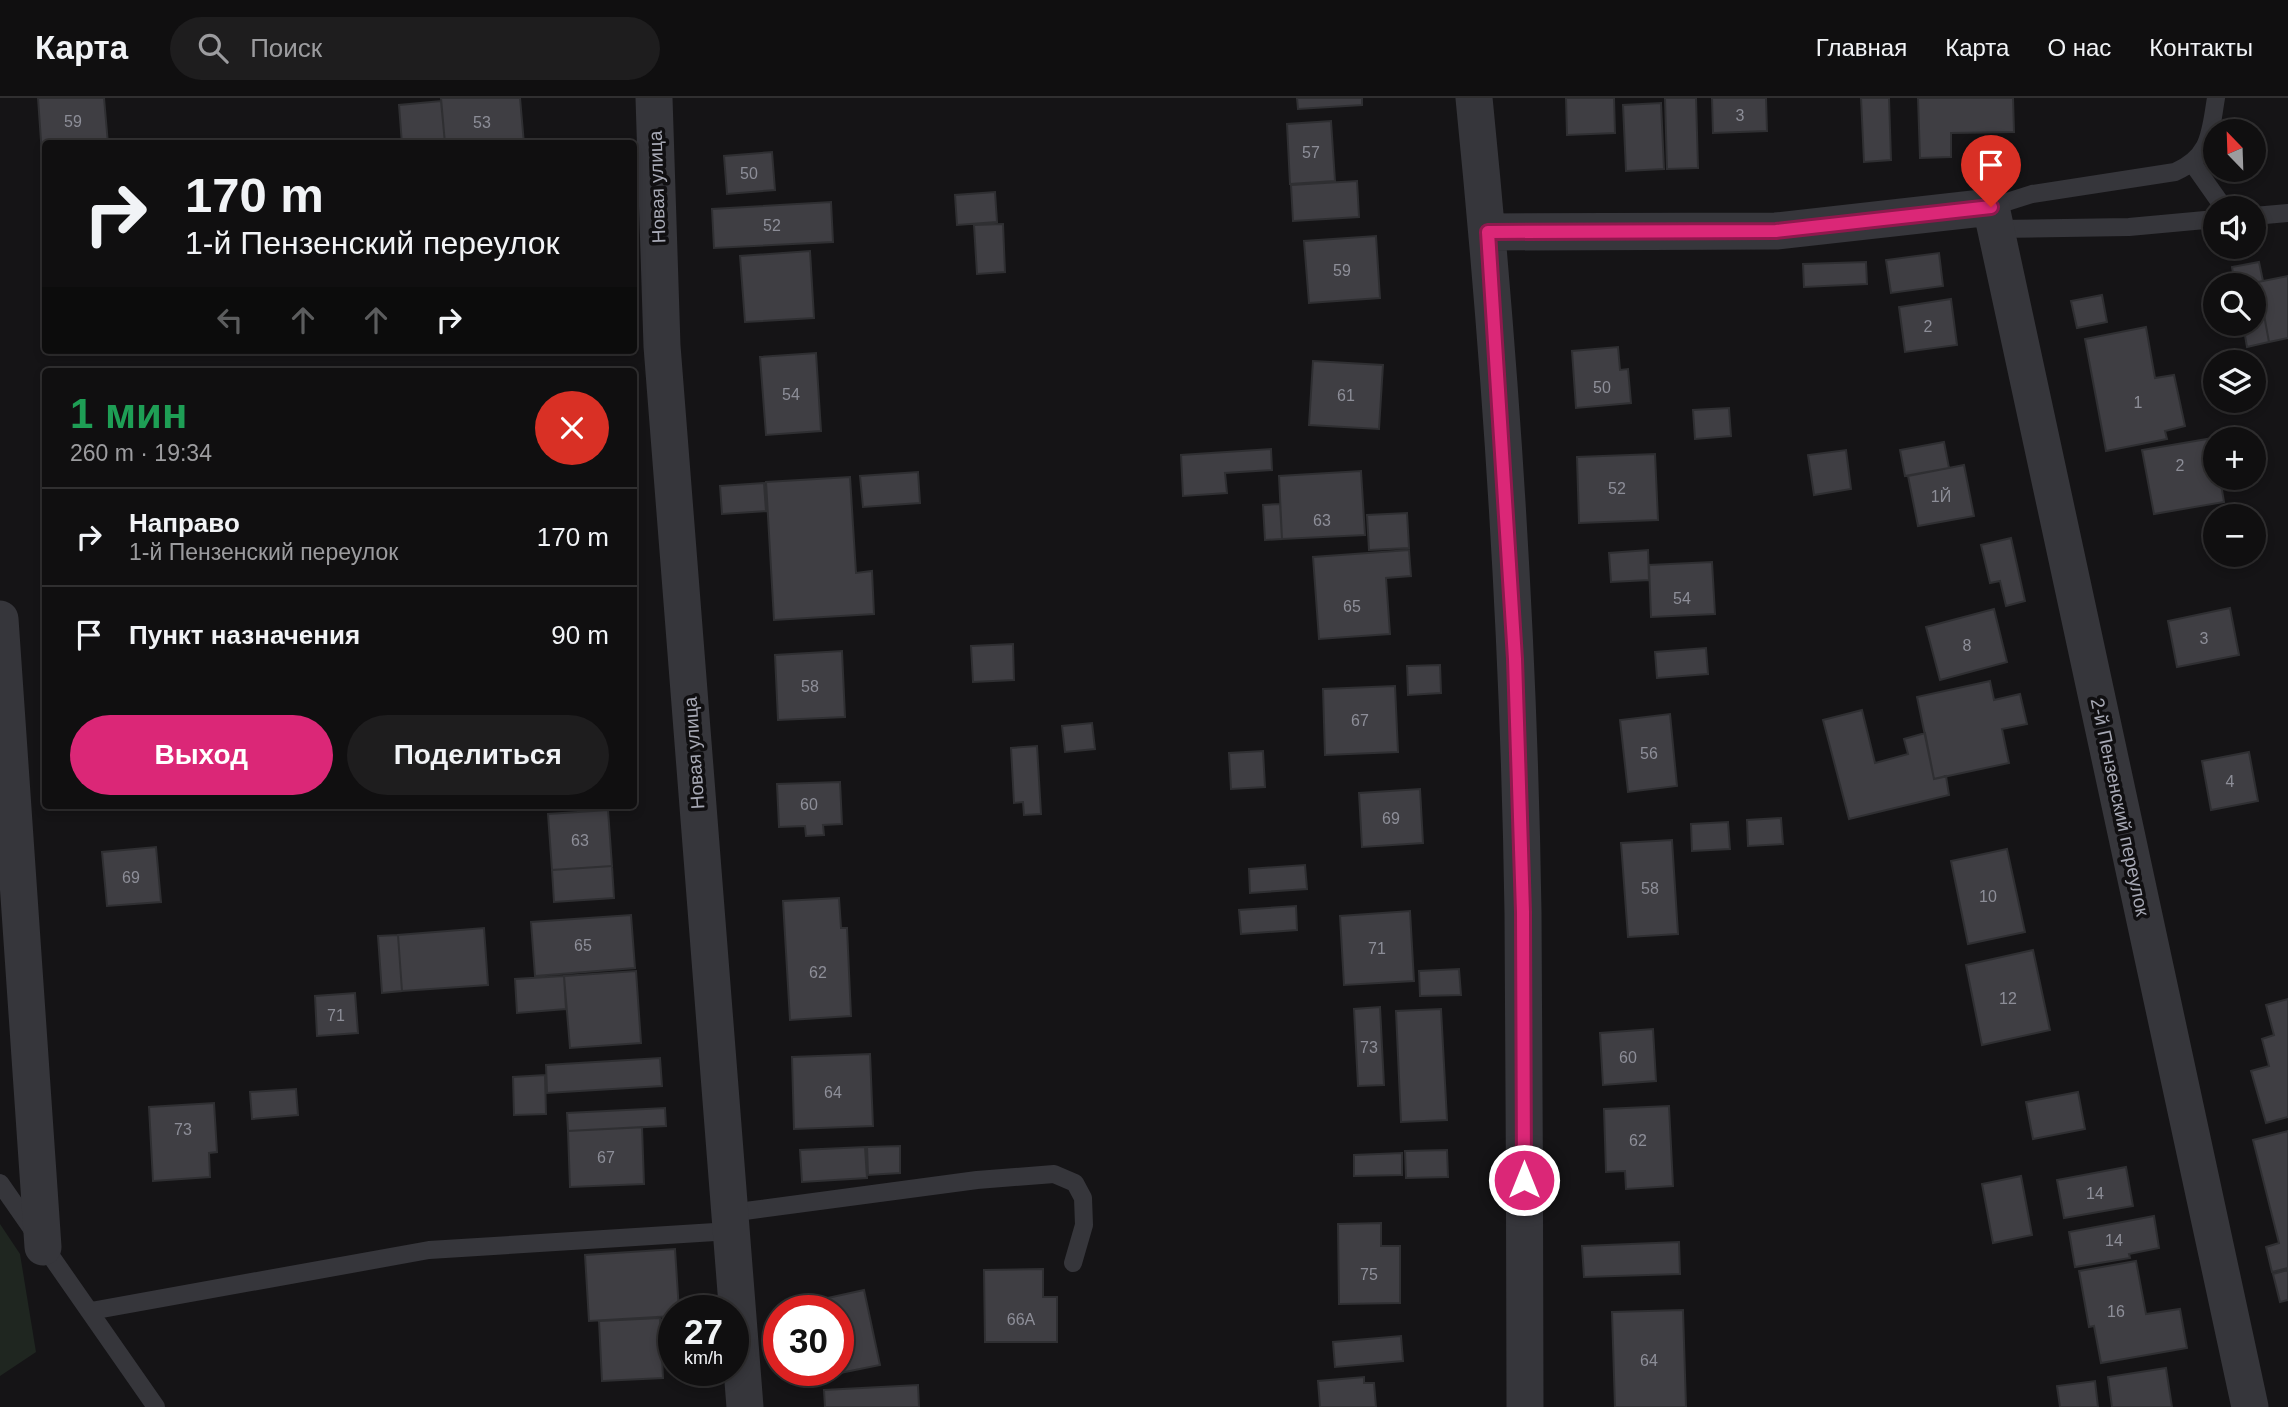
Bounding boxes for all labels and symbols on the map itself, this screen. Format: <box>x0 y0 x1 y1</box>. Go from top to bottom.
house number: 3 <box>1736 107 1745 124</box>
house number: 59 <box>64 113 82 130</box>
house number: 53 <box>473 114 491 131</box>
north arrow <box>2203 119 2266 182</box>
street label: Новая улица <box>645 130 669 244</box>
pin <box>1961 135 2021 207</box>
house number: 57 <box>1302 144 1320 161</box>
house number: 50 <box>740 165 758 182</box>
house number: 52 <box>763 217 781 234</box>
house number: 59 <box>1333 262 1351 279</box>
house number: 2 <box>1924 318 1933 335</box>
house number: 50 <box>1593 379 1611 396</box>
house number: 54 <box>782 386 800 403</box>
house number: 61 <box>1337 387 1355 404</box>
house number: 1 <box>2134 394 2143 411</box>
house number: 2 <box>2176 457 2185 474</box>
house number: 52 <box>1608 480 1626 497</box>
house number: 1Й <box>1931 487 1951 505</box>
house number: 63 <box>1313 512 1331 529</box>
house number: 54 <box>1673 590 1691 607</box>
house number: 65 <box>1343 598 1361 615</box>
house number: 3 <box>2200 630 2209 647</box>
house number: 8 <box>1963 637 1972 654</box>
house number: 58 <box>801 678 819 695</box>
street label: Новая улица <box>680 696 708 810</box>
street label: 2-й Пензенский переулок <box>2087 696 2154 919</box>
house number: 67 <box>1351 712 1369 729</box>
house number: 56 <box>1640 745 1658 762</box>
house number: 4 <box>2226 773 2235 790</box>
house number: 60 <box>800 796 818 813</box>
house number: 69 <box>1382 810 1400 827</box>
house number: 63 <box>571 832 589 849</box>
house number: 69 <box>122 869 140 886</box>
house number: 58 <box>1641 880 1659 897</box>
house number: 10 <box>1979 888 1997 905</box>
house number: 65 <box>574 937 592 954</box>
house number: 71 <box>1368 940 1386 957</box>
house number: 62 <box>809 964 827 981</box>
house number: 12 <box>1999 990 2017 1007</box>
house number: 71 <box>327 1007 345 1024</box>
house number: 73 <box>1360 1039 1378 1056</box>
house number: 60 <box>1619 1049 1637 1066</box>
house number: 64 <box>824 1084 842 1101</box>
house number: 73 <box>174 1121 192 1138</box>
house number: 62 <box>1629 1132 1647 1149</box>
position arrow <box>1487 1143 1561 1217</box>
house number: 67 <box>597 1149 615 1166</box>
house number: 14 <box>2086 1185 2104 1202</box>
house number: 14 <box>2105 1232 2123 1249</box>
house number: 75 <box>1360 1266 1378 1283</box>
speed limit sign: 30 <box>763 1295 854 1386</box>
house number: 16 <box>2107 1303 2125 1320</box>
house number: 66А <box>1007 1311 1036 1328</box>
house number: 64 <box>1640 1352 1658 1369</box>

